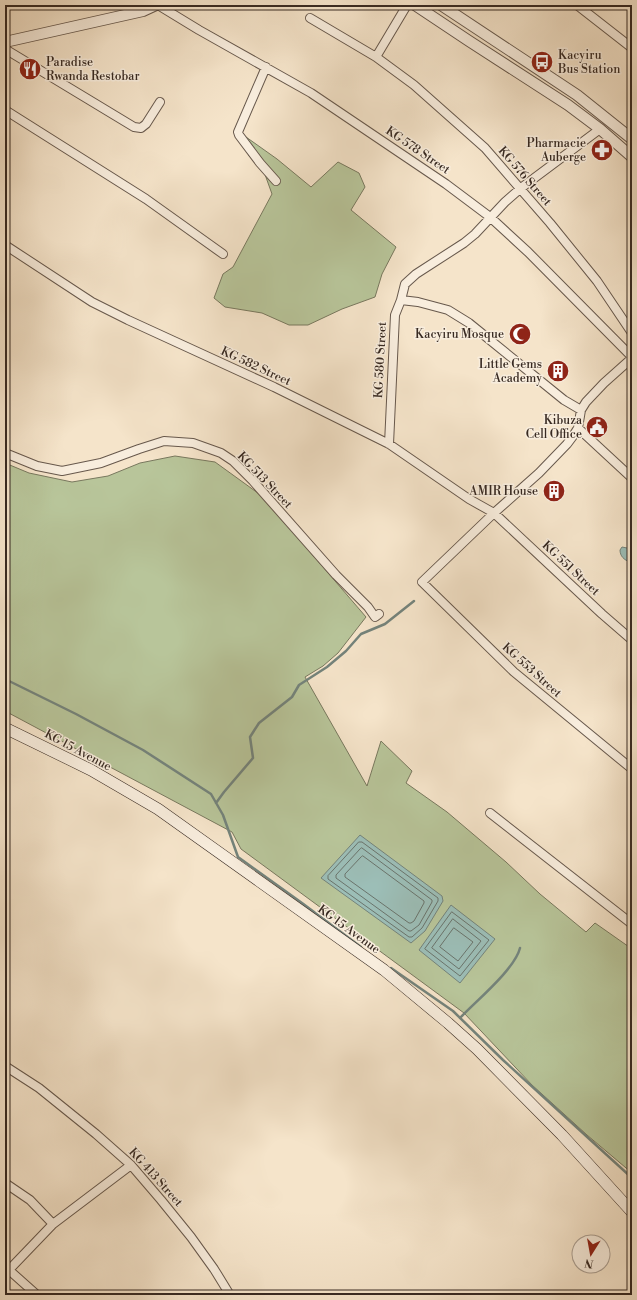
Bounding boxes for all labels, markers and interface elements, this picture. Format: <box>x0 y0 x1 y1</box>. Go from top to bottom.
place label: Kacyiru Bus Station <box>557 48 621 77</box>
bus stop icon: Kacyiru Bus Station <box>529 49 555 75</box>
place label: Paradise Rwanda Restobar <box>46 55 140 84</box>
restaurant icon: Paradise Rwanda Restobar <box>17 56 43 82</box>
street label: KG 578 Street <box>383 123 453 178</box>
place label: Pharmacie Auberge <box>526 136 586 165</box>
pharmacy icon: Pharmacie Auberge <box>589 137 615 163</box>
street label: KG 576 Street <box>495 144 555 210</box>
street label: KG 580 Street <box>371 321 390 399</box>
mosque icon: Kacyiru Mosque <box>507 321 533 347</box>
place label: Kacyiru Mosque <box>415 327 504 342</box>
street label: KG 582 Street <box>218 344 294 390</box>
place label: Little Gems Academy <box>479 357 542 386</box>
building icon: Little Gems Academy <box>545 358 571 384</box>
place label: Kibuza Cell Office <box>526 413 583 442</box>
public building icon: Kibuza Cell Office <box>584 414 610 440</box>
street label: KG 513 Street <box>234 449 296 512</box>
building icon: AMIR House <box>541 478 567 504</box>
place label: AMIR House <box>468 484 538 499</box>
street label: KG 551 Street <box>539 538 603 599</box>
street label: KG 553 Street <box>499 640 565 701</box>
street label: KG 15 Avenue <box>42 727 114 774</box>
street label: KG 15 Avenue <box>315 902 383 957</box>
street label: KG 413 Street <box>125 1145 186 1210</box>
north arrow <box>571 1234 611 1274</box>
text: N <box>583 1255 595 1271</box>

